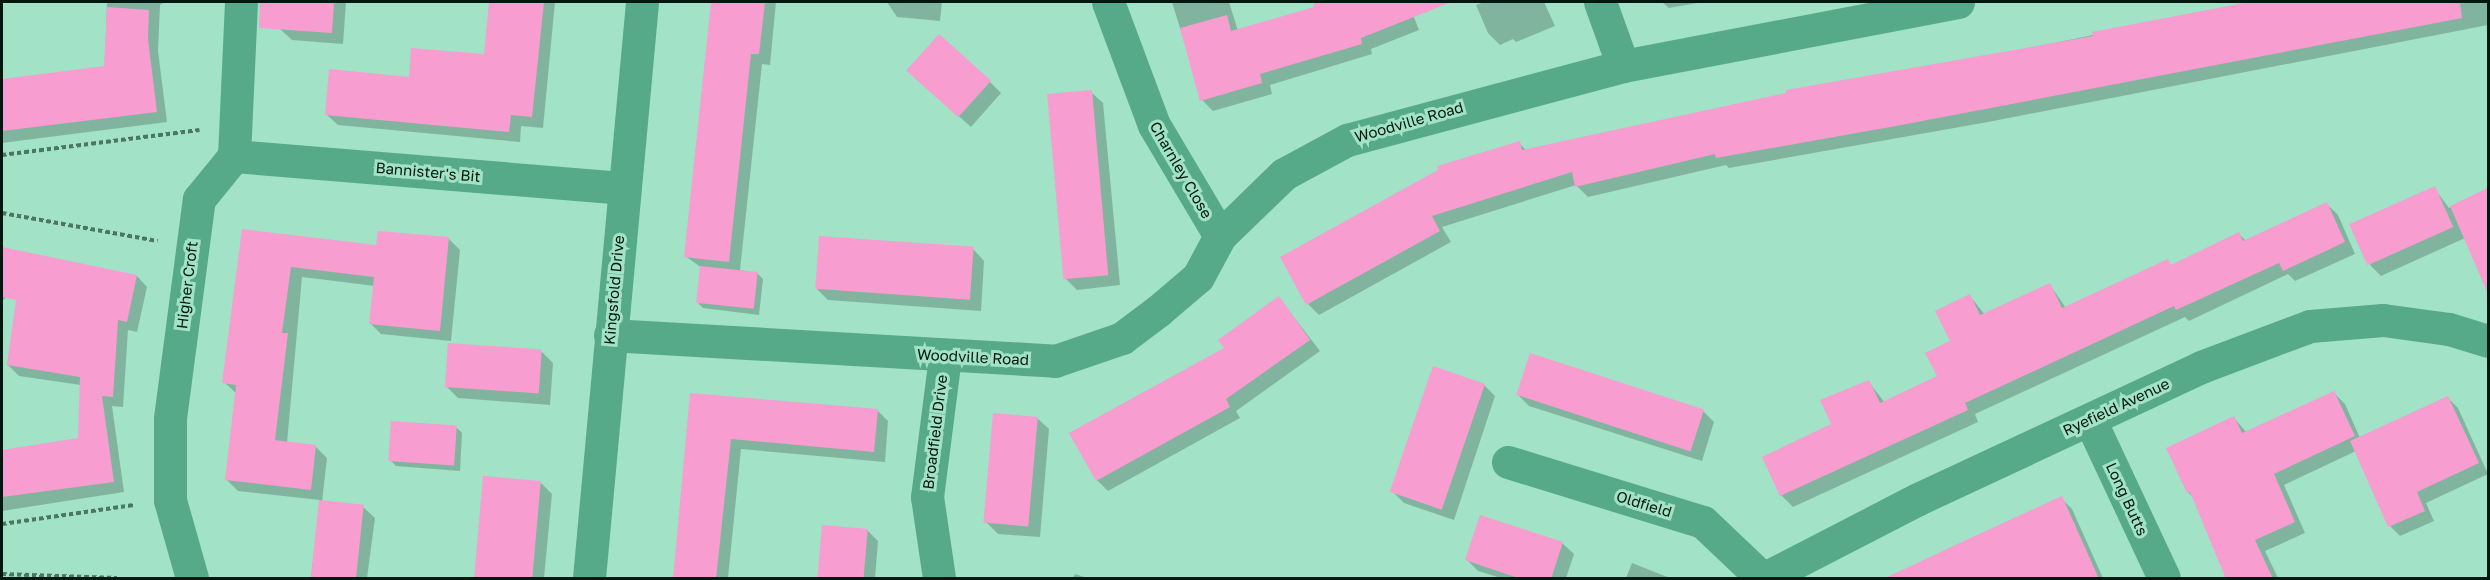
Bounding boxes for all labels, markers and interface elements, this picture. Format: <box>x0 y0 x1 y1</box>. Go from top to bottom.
street label: Woodville Road <box>1353 98 1465 146</box>
street label: Charnley Close <box>1146 118 1216 222</box>
street label: Bannister's Bit <box>375 158 481 186</box>
street label: Kingsfold Drive <box>600 234 628 346</box>
street label: Higher Croft <box>173 240 201 330</box>
street label: Woodville Road <box>917 345 1029 369</box>
street label: Broadfield Drive <box>919 374 951 490</box>
street label: Ryefield Avenue <box>2060 374 2172 440</box>
street label: Long Butts <box>2102 460 2152 538</box>
street label: Oldfield <box>1614 487 1674 521</box>

